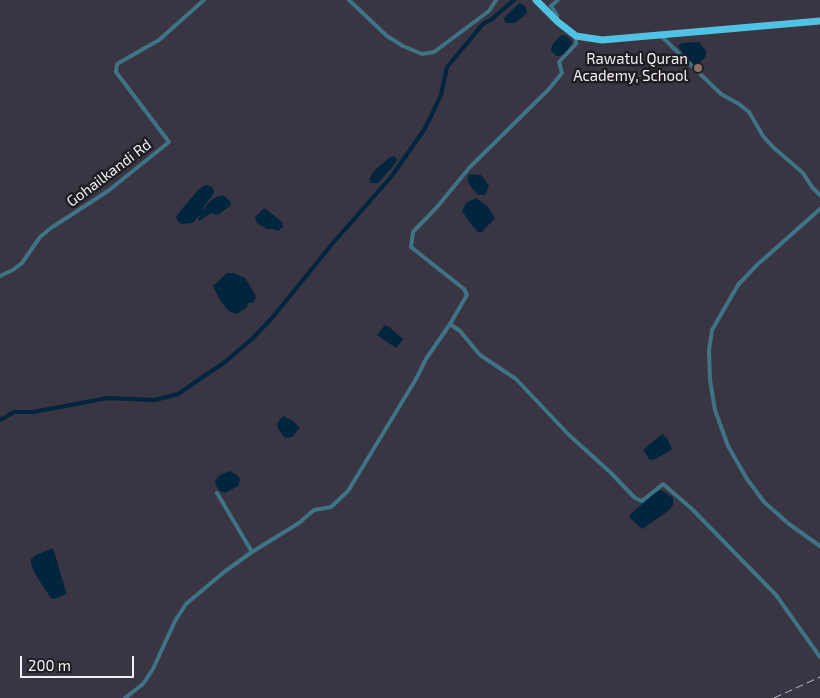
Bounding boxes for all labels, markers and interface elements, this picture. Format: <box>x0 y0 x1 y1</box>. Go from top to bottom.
place label: Rawatul Quran Academy, School <box>573 50 688 85</box>
marker: Rawatul Quran Academy, School <box>692 62 704 74</box>
street label: Gohailkandi Rd <box>63 135 155 211</box>
scale bar <box>22 646 136 678</box>
text: 200 m <box>28 656 71 674</box>

